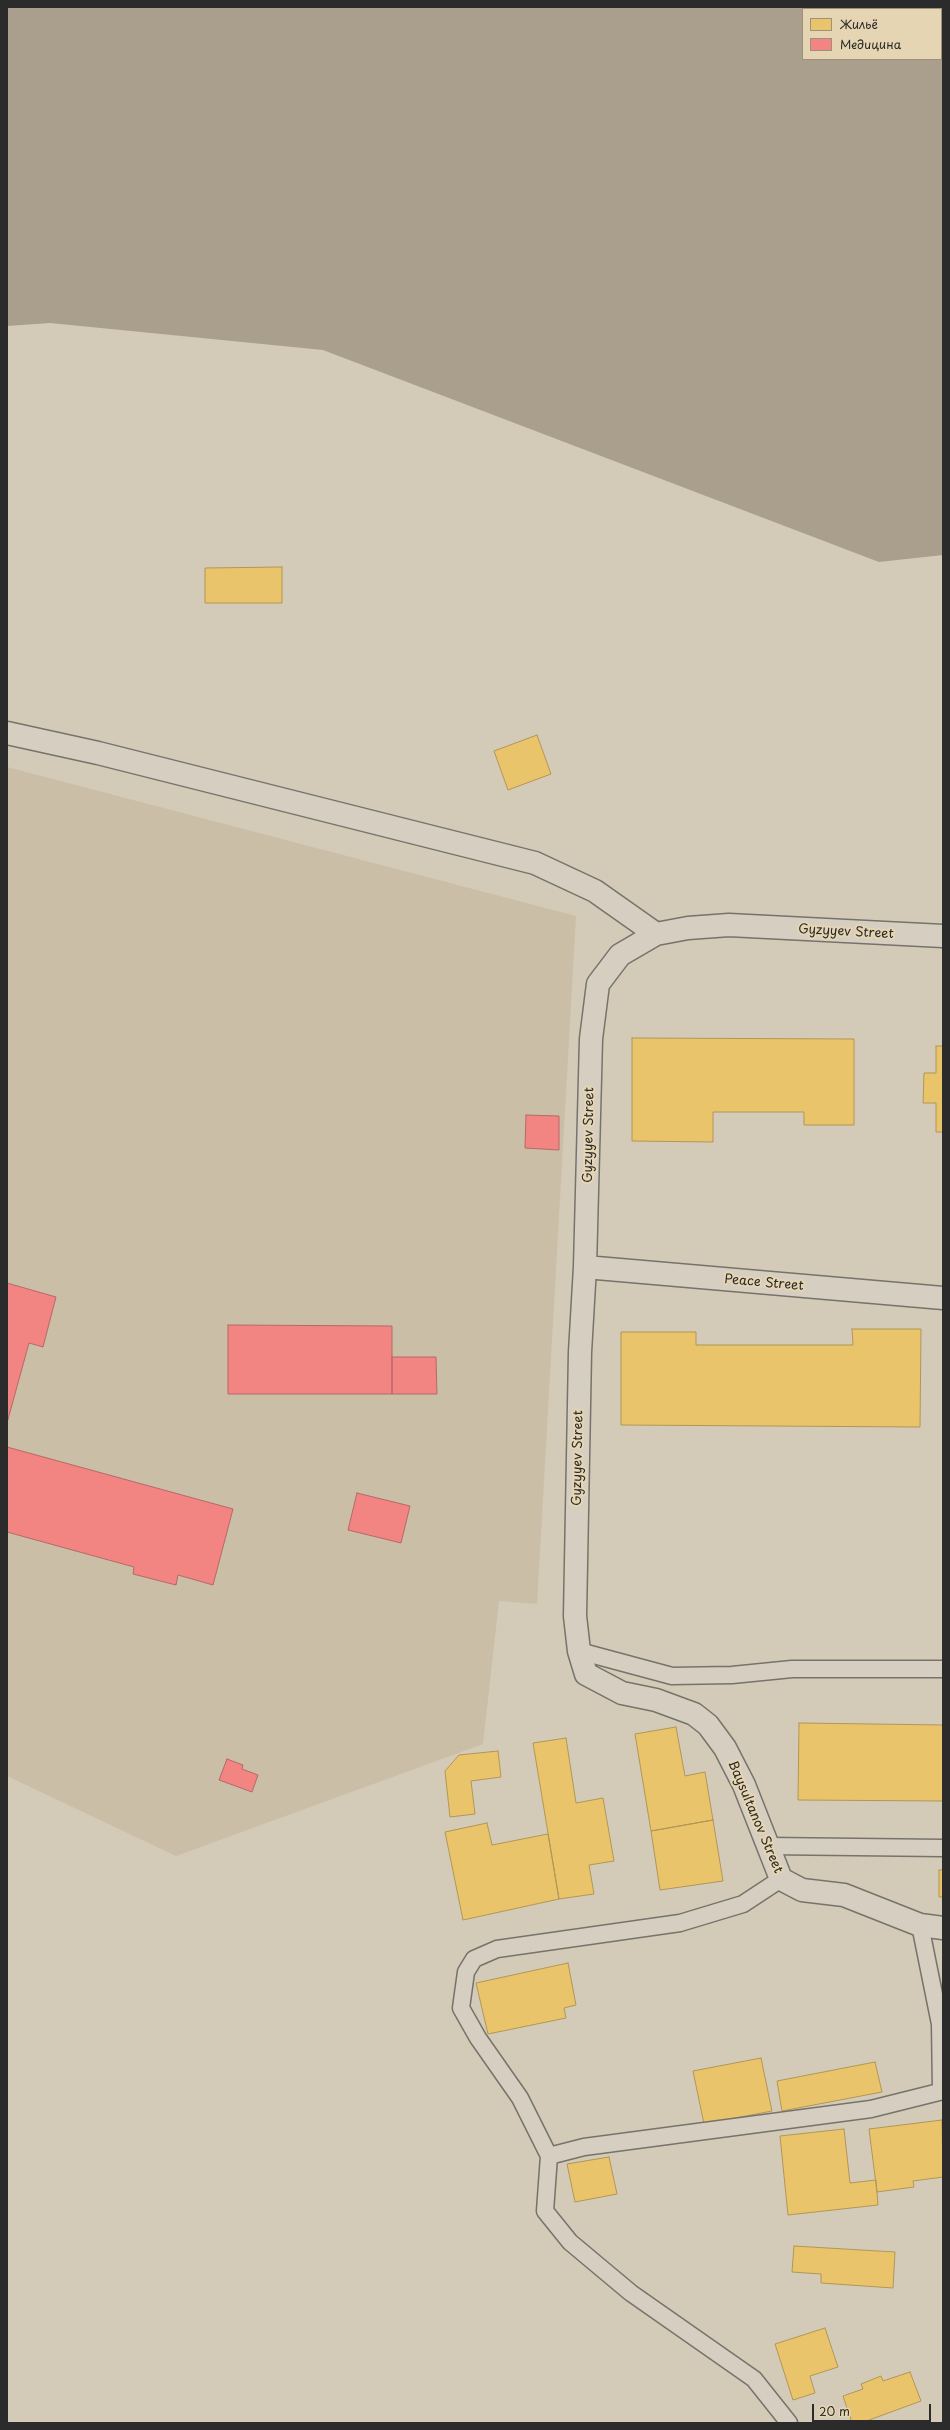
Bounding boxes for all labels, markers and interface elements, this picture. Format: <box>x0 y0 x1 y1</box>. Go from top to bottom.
legend <box>802 8 942 60</box>
text: Жильё <box>840 15 878 33</box>
text: Медицина <box>840 35 901 53</box>
street label: Gyzyyev Street <box>798 922 894 942</box>
street label: Gyzyyev Street <box>580 1087 598 1183</box>
street label: Peace Street <box>724 1272 804 1294</box>
street label: Gyzyyev Street <box>569 1410 587 1506</box>
street label: Baysultanov Street <box>724 1758 786 1876</box>
scale bar <box>814 2396 933 2422</box>
text: 20 m <box>819 2402 850 2420</box>

